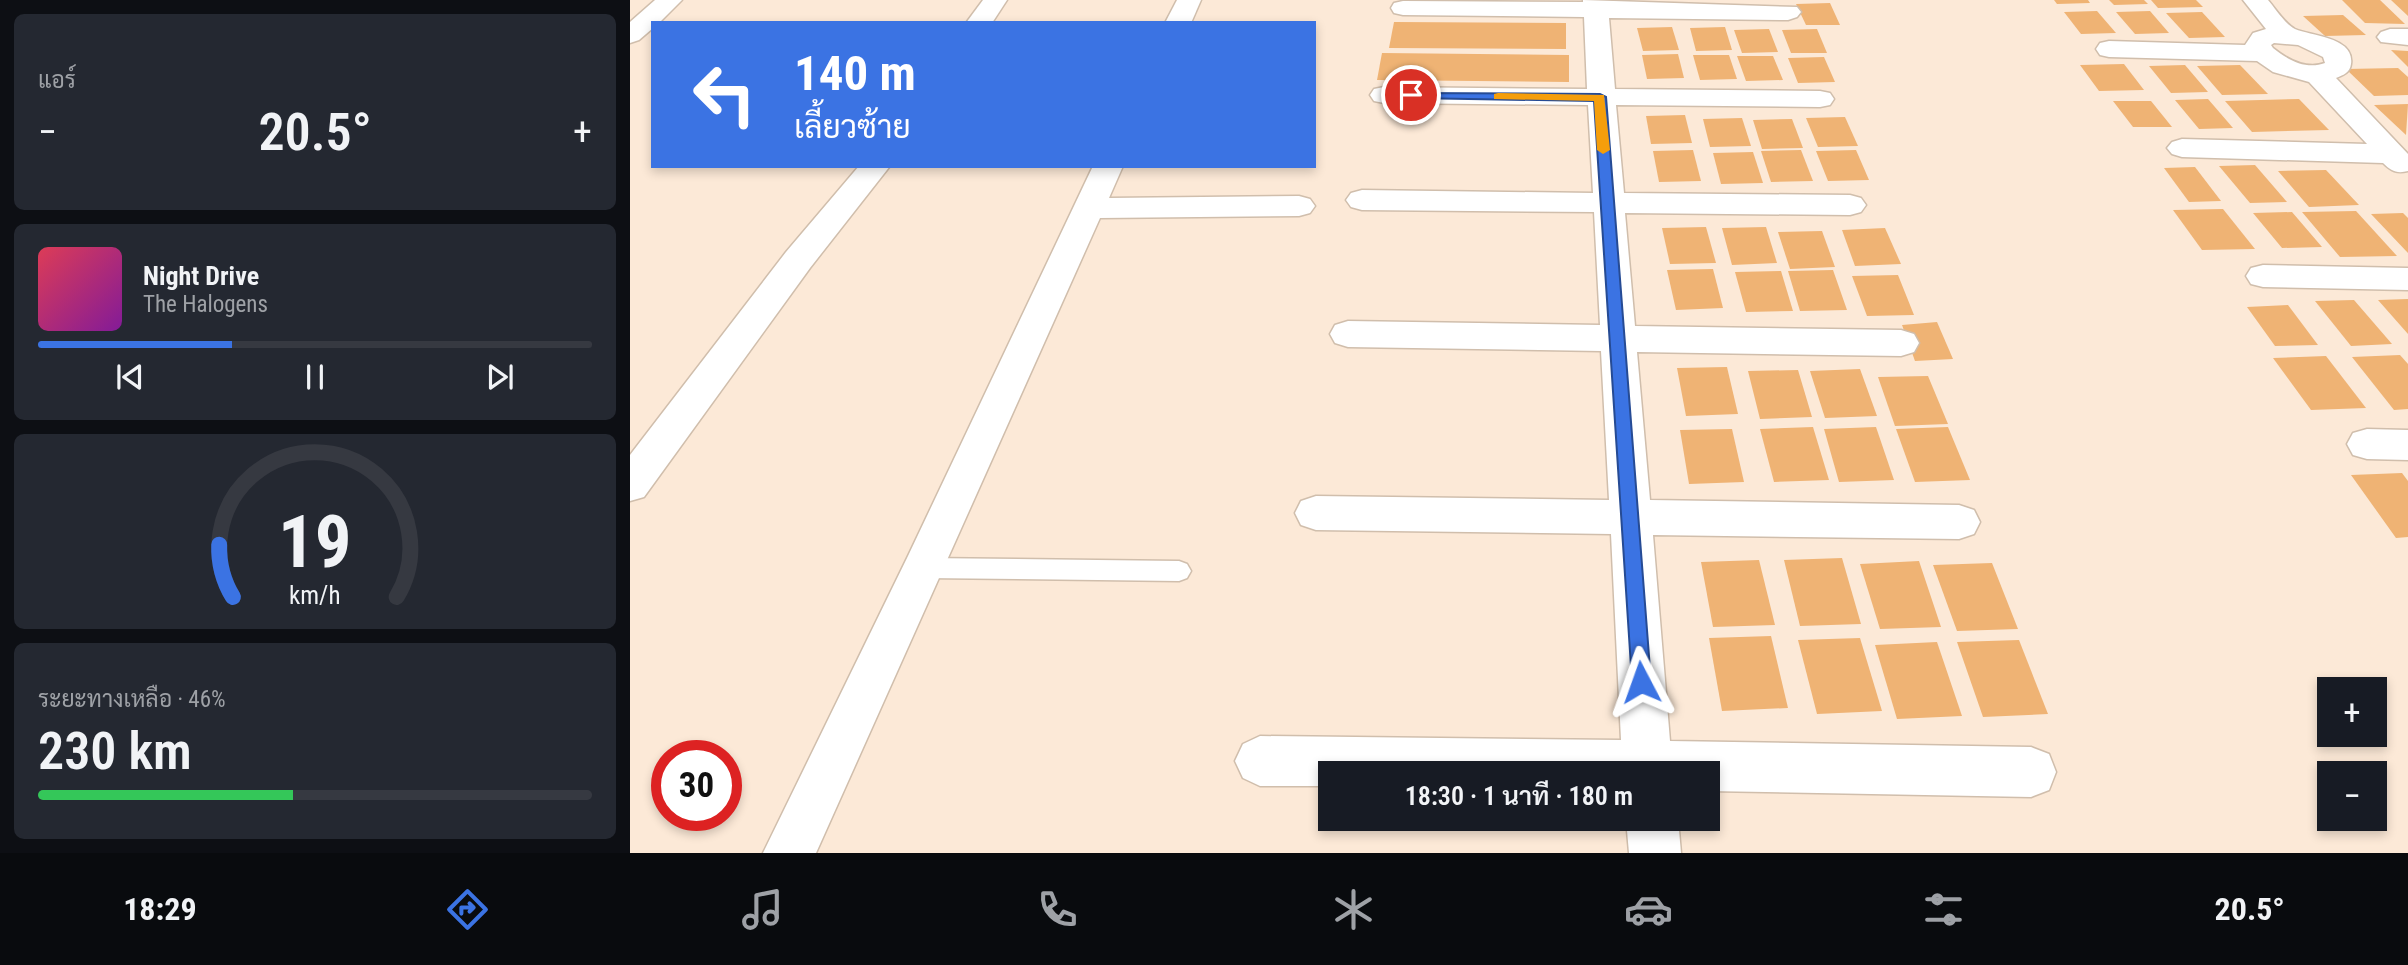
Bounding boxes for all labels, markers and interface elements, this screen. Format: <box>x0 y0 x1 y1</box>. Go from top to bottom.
text: 140 m <box>794 45 916 102</box>
icon: left <box>679 49 770 140</box>
pin <box>1381 65 1441 125</box>
text: แอร์ <box>38 67 76 94</box>
icon: arrive <box>1392 76 1430 114</box>
text: 20.5° <box>258 102 372 163</box>
text: เลี้ยวซ้าย <box>794 108 911 146</box>
text: − <box>38 110 57 154</box>
text: + <box>573 110 592 154</box>
text: Night Drive <box>143 261 259 291</box>
text: The Halogens <box>143 291 268 318</box>
icon: previous <box>111 358 149 396</box>
icon: pause <box>296 358 334 396</box>
icon: next <box>481 358 519 396</box>
text: 19 <box>278 500 352 586</box>
text: km/h <box>289 581 341 610</box>
position arrow <box>1604 645 1678 719</box>
map controls <box>2317 677 2387 831</box>
button: + <box>2317 677 2387 747</box>
text: ระยะทางเหลือ · 46% <box>38 686 226 713</box>
text: 230 km <box>38 721 192 782</box>
speed limit sign: 30 <box>651 740 742 831</box>
button: − <box>2317 761 2387 831</box>
text: 18:30 · 1 นาที · 180 m <box>1405 781 1633 811</box>
icon: directions <box>443 885 492 934</box>
icon: music <box>738 885 787 934</box>
icon: phone <box>1033 885 1082 934</box>
icon: climate <box>1329 885 1378 934</box>
icon: car <box>1624 885 1673 934</box>
icon: filters <box>1919 885 1968 934</box>
text: 18:29 <box>123 890 197 928</box>
text: 20.5° <box>2215 890 2285 928</box>

